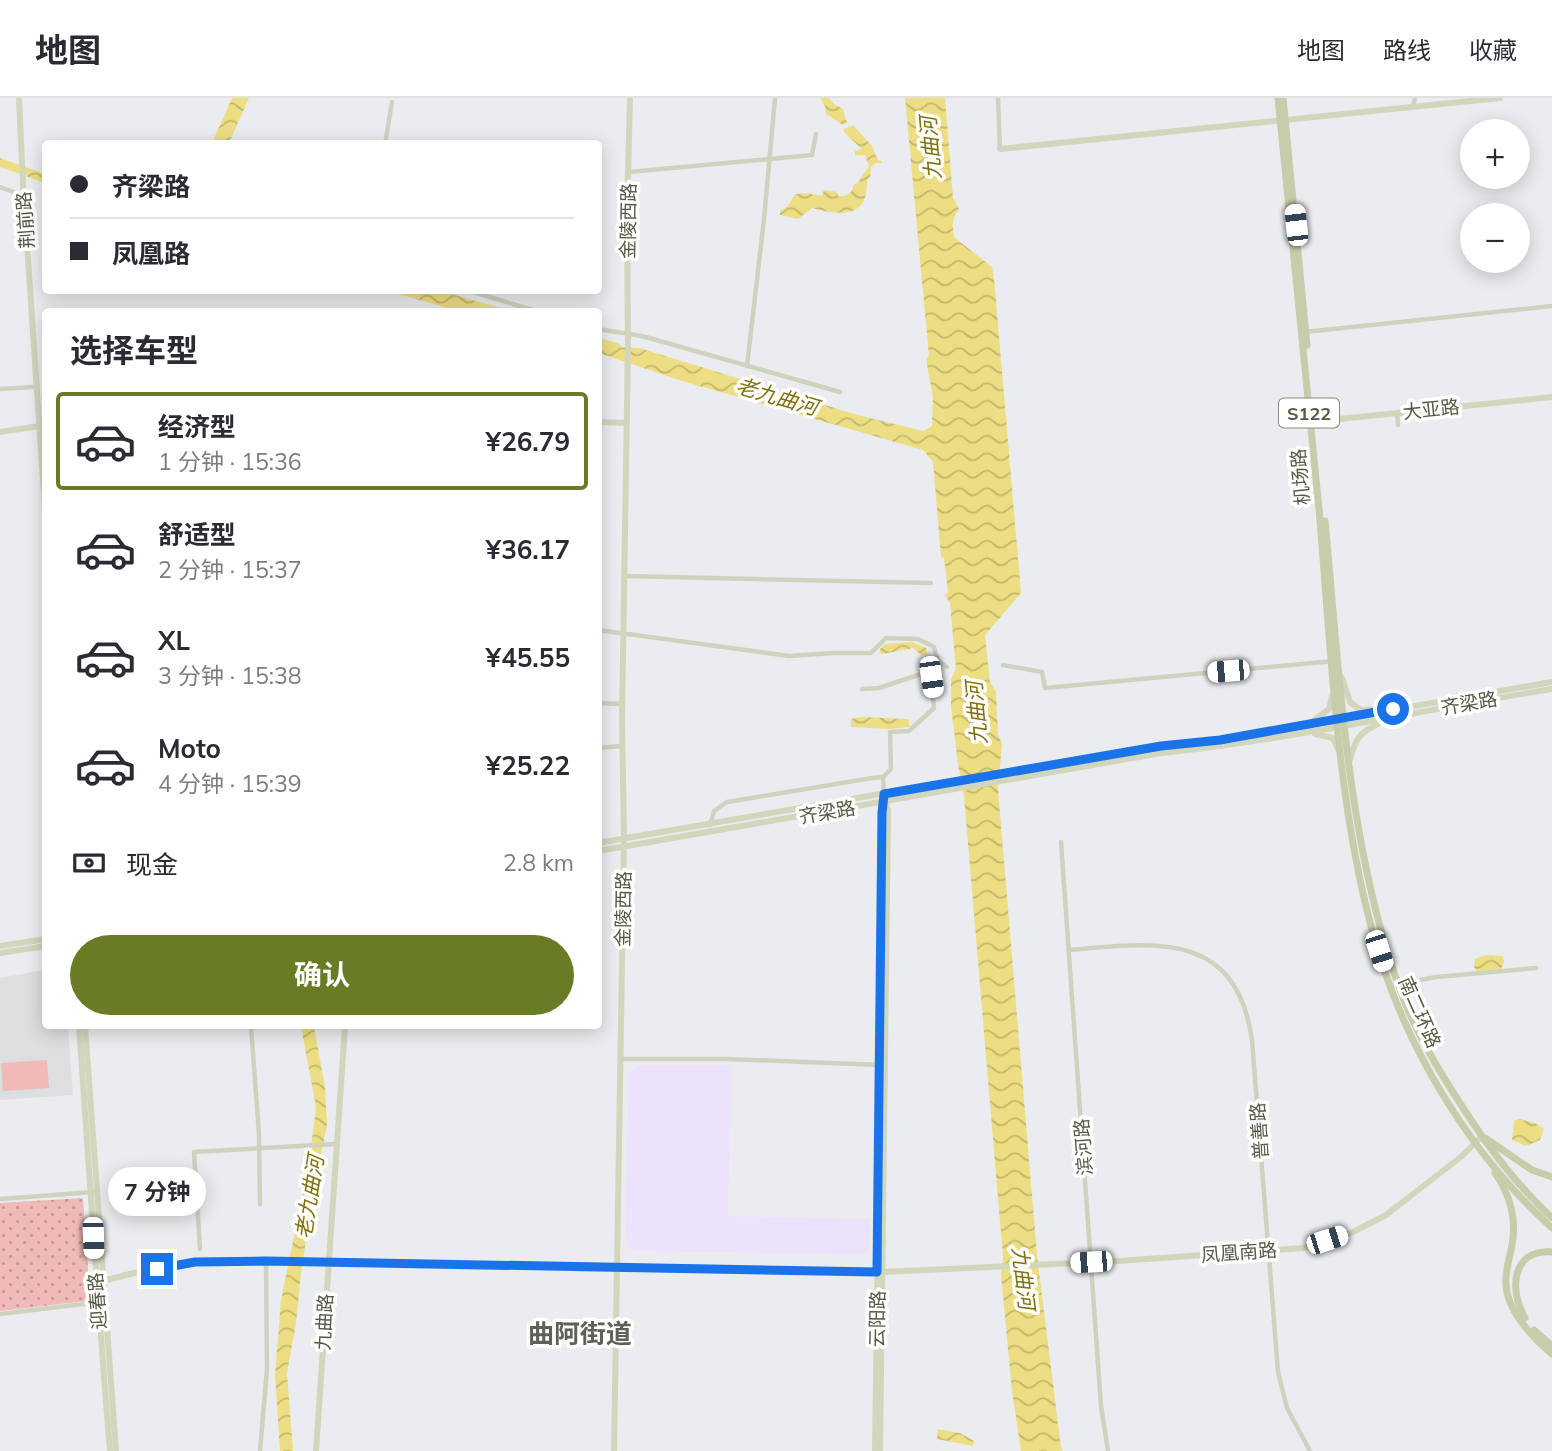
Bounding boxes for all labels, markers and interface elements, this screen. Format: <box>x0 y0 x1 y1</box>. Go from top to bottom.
text: 地图 <box>35 29 101 70</box>
text: 地图 <box>1297 35 1345 65</box>
text: 路线 <box>1383 35 1431 65</box>
text: 收藏 <box>1469 35 1517 65</box>
water label: 九曲河 <box>914 112 946 181</box>
map controls <box>1460 119 1530 273</box>
button: + <box>1460 119 1530 189</box>
text: 齐梁路 <box>112 170 190 203</box>
street label: 金陵西路 <box>615 183 641 259</box>
street label: 荆前路 <box>11 191 39 249</box>
car <box>1284 203 1309 247</box>
button: − <box>1460 203 1530 273</box>
text: 凤凰路 <box>112 237 190 270</box>
text: 选择车型 <box>70 330 198 370</box>
water label: 老九曲河 <box>733 372 825 421</box>
street label: 大亚路 <box>1401 394 1461 424</box>
road number: S122 <box>1279 398 1339 428</box>
icon: car <box>74 410 137 473</box>
text: 经济型 <box>158 410 236 443</box>
text: ¥26.79 <box>486 425 570 458</box>
text: 1 分钟 · 15:36 <box>158 447 302 476</box>
street label: 机场路 <box>1286 448 1314 506</box>
icon: car <box>74 518 137 581</box>
text: 舒适型 <box>158 518 236 551</box>
text: ¥36.17 <box>486 533 570 566</box>
text: 2 分钟 · 15:37 <box>158 555 302 584</box>
text: XL <box>158 624 190 657</box>
icon: car <box>74 626 137 689</box>
text: ¥45.55 <box>486 641 570 674</box>
car <box>918 655 945 699</box>
car <box>1207 659 1250 683</box>
text: 3 分钟 · 15:38 <box>158 661 302 690</box>
water label: 九曲河 <box>960 677 992 746</box>
street label: 齐梁路 <box>1439 686 1499 720</box>
route start <box>1377 693 1409 725</box>
text: Moto <box>158 732 221 765</box>
icon: car <box>74 734 137 797</box>
text: ¥25.22 <box>486 749 570 782</box>
text: 4 分钟 · 15:39 <box>158 769 302 798</box>
street label: 齐梁路 <box>797 795 857 829</box>
icon: cash <box>70 844 108 882</box>
text: 现金 <box>126 848 178 881</box>
text: 2.8 km <box>503 848 574 877</box>
street label: 金陵西路 <box>610 871 636 947</box>
car <box>1363 928 1396 974</box>
button: 确认 <box>70 935 574 1015</box>
street label: 南二环路 <box>1394 972 1446 1052</box>
street label: 普善路 <box>1245 1102 1273 1160</box>
street label: 滨河路 <box>1069 1118 1097 1176</box>
water label: 老九曲河 <box>290 1150 329 1241</box>
callout: 7 分钟 <box>108 1168 206 1216</box>
text: 7 分钟 <box>124 1177 190 1206</box>
car <box>82 1217 105 1259</box>
car <box>1304 1224 1351 1256</box>
street label: 凤凰南路 <box>1200 1237 1278 1267</box>
water label: 九曲河 <box>1007 1245 1041 1315</box>
car <box>1070 1250 1113 1274</box>
route end <box>141 1253 173 1285</box>
street label: 迎春路 <box>83 1272 111 1330</box>
street label: 云阳路 <box>865 1290 889 1348</box>
street label: 九曲路 <box>311 1293 337 1351</box>
district label: 曲阿街道 <box>528 1317 632 1350</box>

